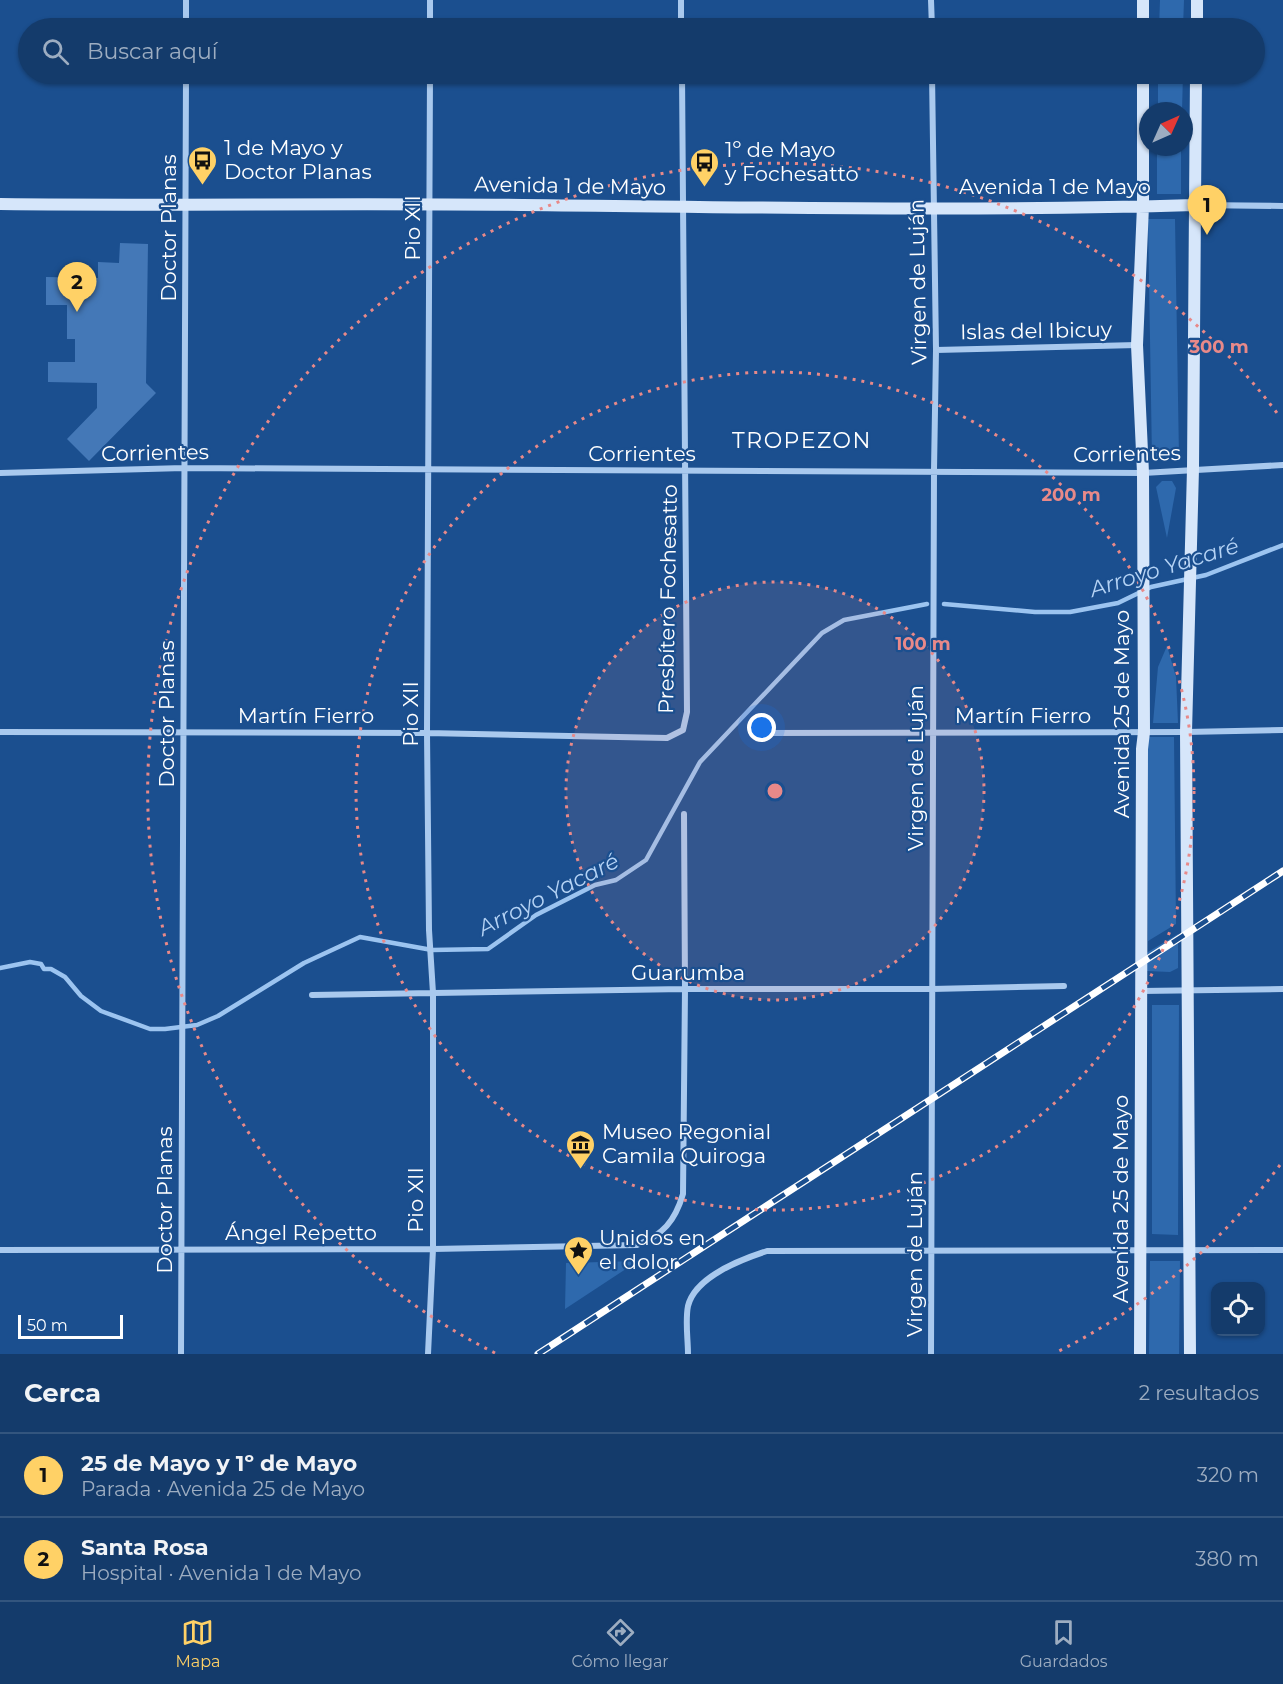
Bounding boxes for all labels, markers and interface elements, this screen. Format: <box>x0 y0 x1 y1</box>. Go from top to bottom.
search box <box>18 18 1265 84</box>
icon: search <box>39 35 72 68</box>
text: Buscar aquí <box>87 38 218 65</box>
north arrow <box>1139 102 1193 156</box>
place label: 1 de Mayo y Doctor Planas <box>224 135 372 184</box>
place label: 1º de Mayo y Fochesatto <box>724 137 859 186</box>
bus stop icon: 1 de Mayo y Doctor Planas <box>187 144 219 186</box>
bus stop icon: 1º de Mayo y Fochesatto <box>688 146 720 188</box>
street label: Doctor Planas <box>156 154 181 302</box>
street label: Avenida 1 de Mayo <box>474 171 666 200</box>
street label: Avenida 1 de Mayo <box>959 174 1151 199</box>
pin: 1 <box>1188 186 1226 235</box>
street label: Pio XII <box>400 195 425 261</box>
street label: Virgen de Luján <box>904 199 931 365</box>
pin: 2 <box>58 262 97 312</box>
street label: Islas del Ibicuy <box>960 317 1113 344</box>
text: 300 m <box>1188 336 1249 358</box>
district label: TROPEZON <box>732 427 872 454</box>
street label: Corrientes <box>101 439 209 466</box>
street label: Corrientes <box>1073 440 1181 467</box>
street label: Corrientes <box>588 441 696 466</box>
street label: Presbítero Fochesatto <box>653 484 682 714</box>
text: 200 m <box>1041 484 1101 506</box>
water label: Arroyo Yacaré <box>1084 532 1242 604</box>
street label: Avenida 25 de Mayo <box>1109 610 1134 818</box>
text: 100 m <box>895 633 951 655</box>
street label: Doctor Planas <box>154 640 179 788</box>
street label: Pio XII <box>398 681 423 747</box>
street label: Virgen de Luján <box>903 685 928 851</box>
street label: Martín Fierro <box>238 703 374 728</box>
street label: Martín Fierro <box>955 703 1091 728</box>
your location <box>747 713 776 742</box>
centre of rings <box>765 781 785 801</box>
water label: Arroyo Yacaré <box>471 847 623 942</box>
street label: Guarumba <box>631 960 745 985</box>
street label: Avenida 25 de Mayo <box>1108 1095 1133 1303</box>
place label: Museo Regonial Camila Quiroga <box>602 1119 771 1168</box>
street label: Doctor Planas <box>152 1126 177 1274</box>
museum icon: Museo Regonial Camila Quiroga <box>565 1128 597 1170</box>
street label: Pio XII <box>403 1167 428 1233</box>
street label: Virgen de Luján <box>902 1171 927 1337</box>
street label: Ángel Repetto <box>225 1220 377 1245</box>
place label: Unidos en el dolor <box>599 1225 706 1274</box>
place icon: Unidos en el dolor <box>562 1234 594 1276</box>
map controls <box>1211 1282 1265 1336</box>
button: locate <box>1211 1282 1265 1336</box>
scale bar <box>18 1312 123 1340</box>
text: 50 m <box>27 1316 68 1335</box>
text: Cerca <box>24 1377 101 1409</box>
text: 2 resultados <box>1139 1381 1259 1405</box>
text: 25 de Mayo y 1º de Mayo <box>81 1450 357 1477</box>
text: 1 <box>40 1463 47 1487</box>
text: 320 m <box>1197 1463 1259 1487</box>
text: Parada · Avenida 25 de Mayo <box>81 1477 365 1501</box>
text: Santa Rosa <box>81 1534 209 1561</box>
text: 2 <box>38 1547 49 1571</box>
text: 380 m <box>1195 1547 1259 1571</box>
text: Hospital · Avenida 1 de Mayo <box>81 1561 362 1585</box>
tab: Mapa <box>175 1616 220 1671</box>
tab: Cómo llegar <box>571 1616 669 1671</box>
tab: Guardados <box>1020 1616 1107 1671</box>

